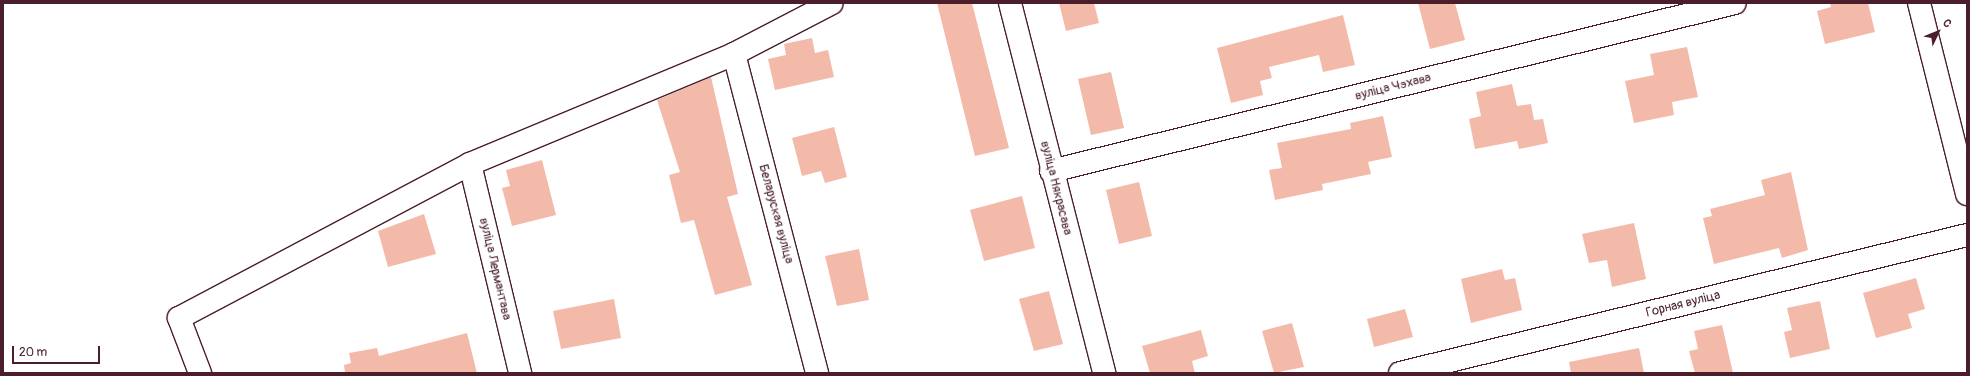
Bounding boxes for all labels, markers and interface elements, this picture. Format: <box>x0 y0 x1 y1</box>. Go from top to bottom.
north arrow <box>1918 12 1958 52</box>
text: С <box>1940 17 1954 30</box>
street label: вуліца Чэхава <box>1353 70 1433 104</box>
street label: вуліца Някрасава <box>1037 139 1075 237</box>
street label: Беларуская вуліца <box>755 163 797 265</box>
street label: вуліца Лермантава <box>476 216 514 322</box>
street label: Горная вуліца <box>1644 287 1722 321</box>
scale bar <box>14 338 102 364</box>
text: 20 m <box>19 345 47 360</box>

